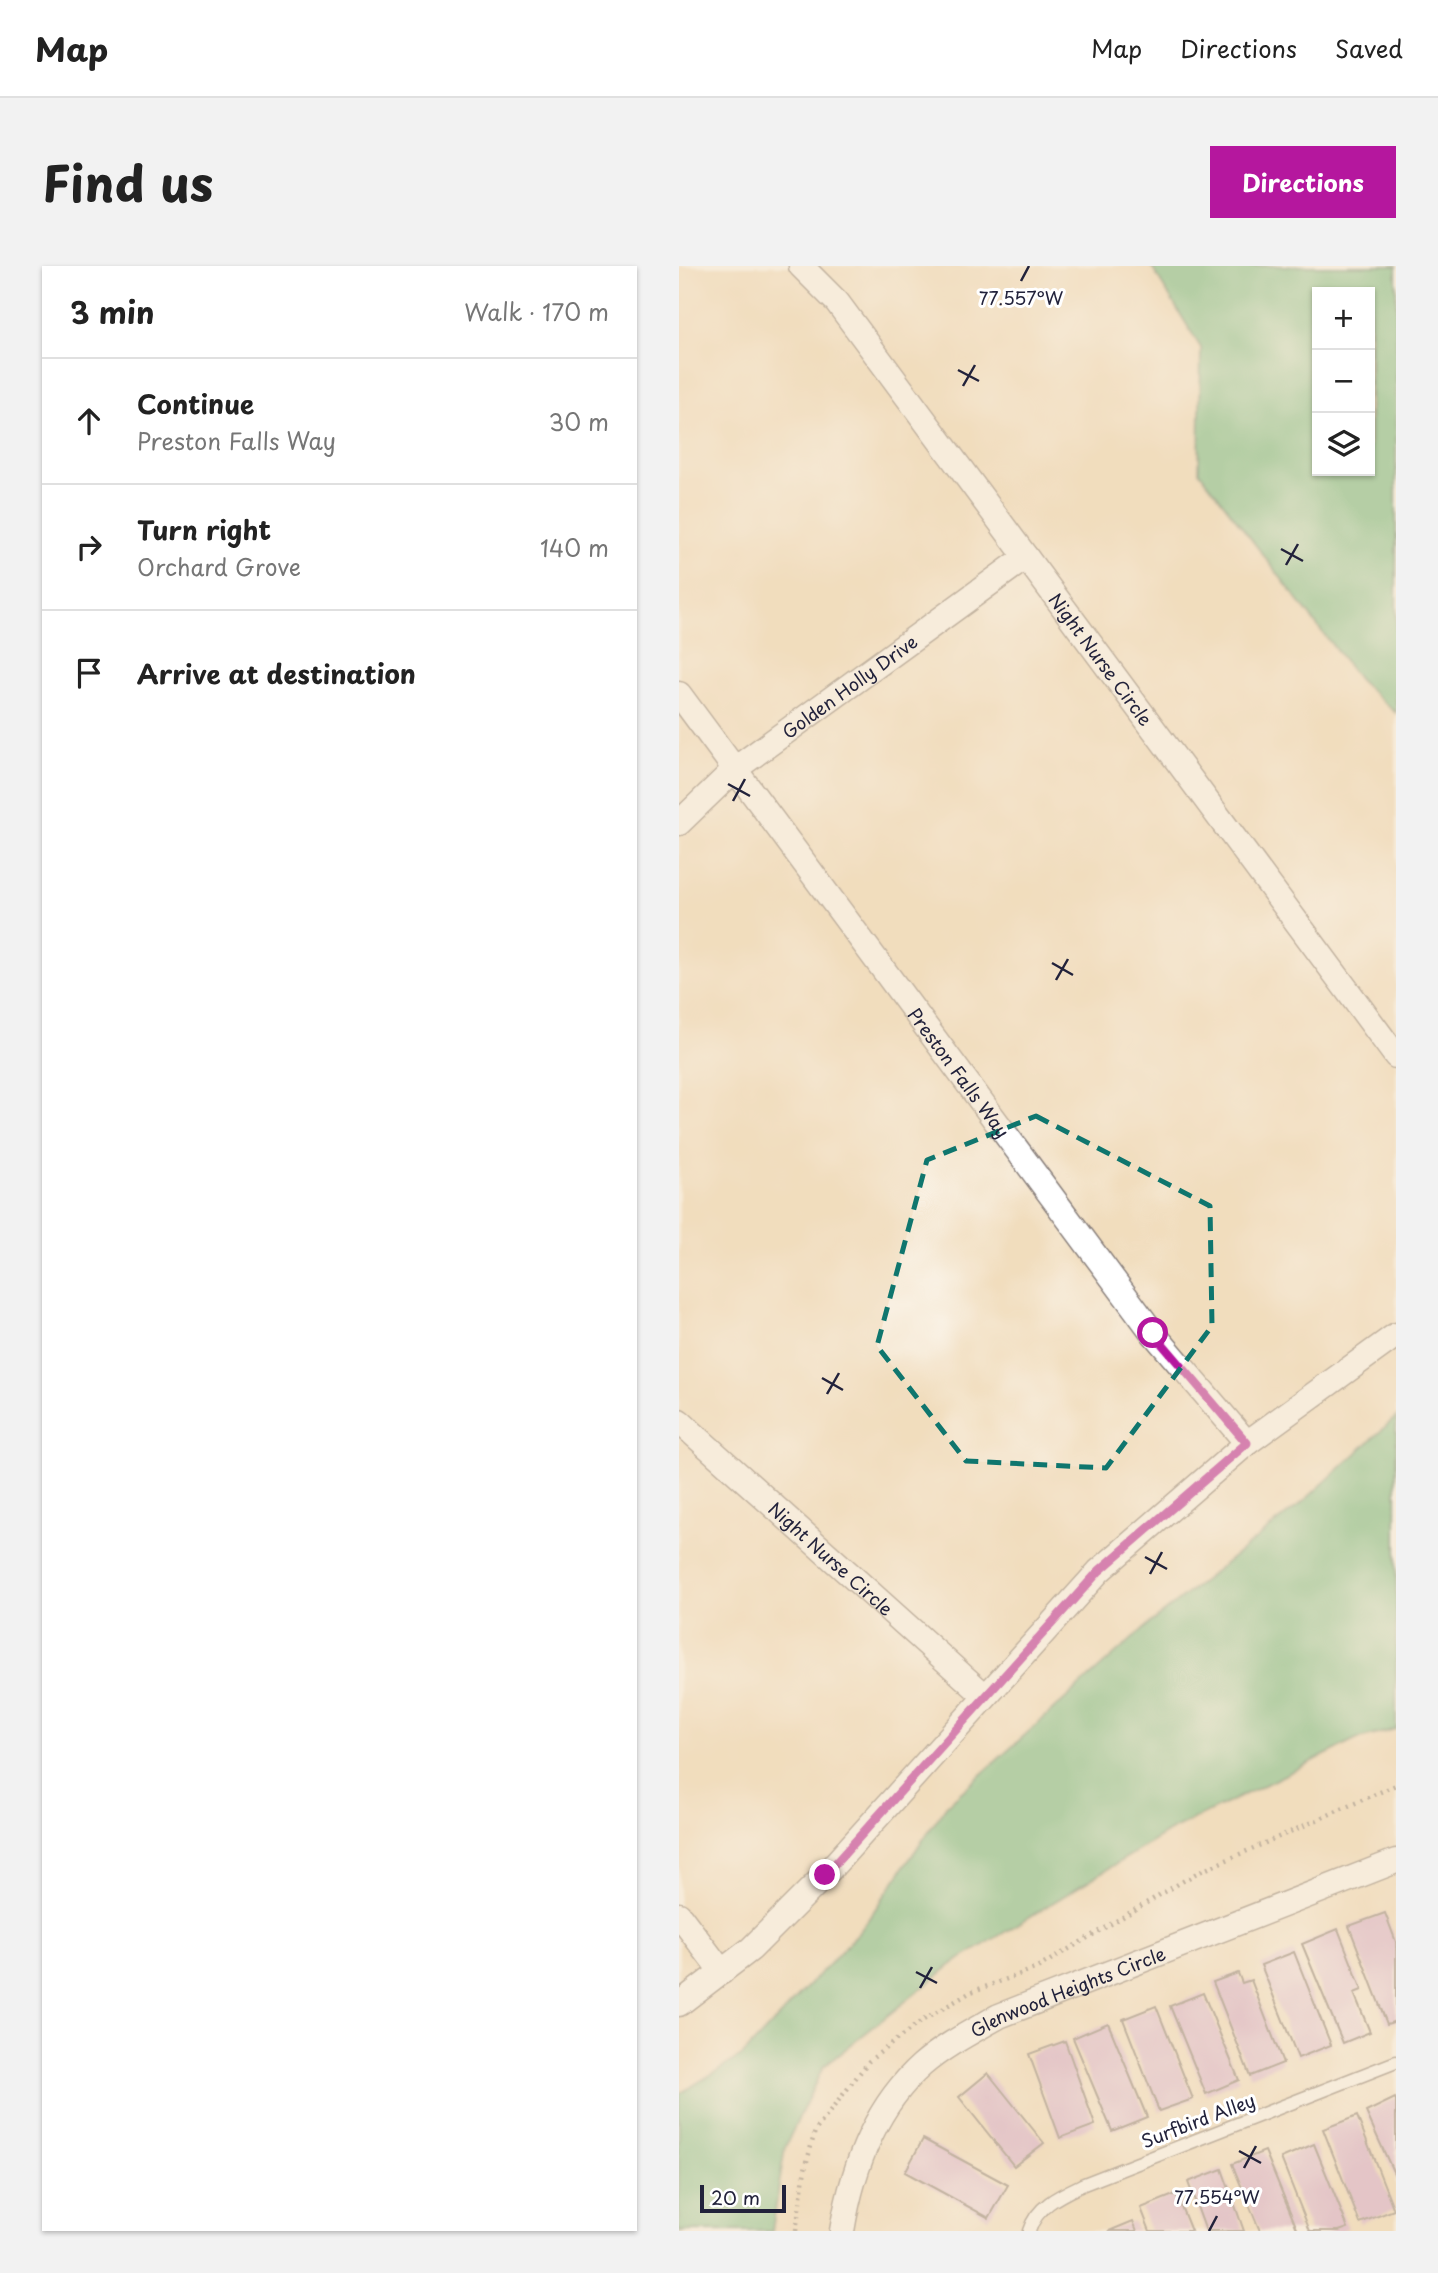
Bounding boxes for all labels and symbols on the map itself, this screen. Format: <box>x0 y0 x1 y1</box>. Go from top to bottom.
text: 77.557°W <box>979 284 1064 311</box>
street label: Night Nurse Circle <box>1043 587 1160 731</box>
street label: Golden Holly Drive <box>776 627 923 744</box>
street label: Preston Falls Way <box>902 1002 1017 1143</box>
route start <box>1137 1317 1168 1348</box>
street label: Night Nurse Circle <box>763 1495 900 1621</box>
route end <box>809 1859 840 1890</box>
street label: Glenwood Heights Circle <box>965 1939 1169 2043</box>
street label: Surfbird Alley <box>1137 2086 1259 2154</box>
scale bar <box>700 2182 786 2214</box>
text: 77.554°W <box>1174 2183 1260 2210</box>

